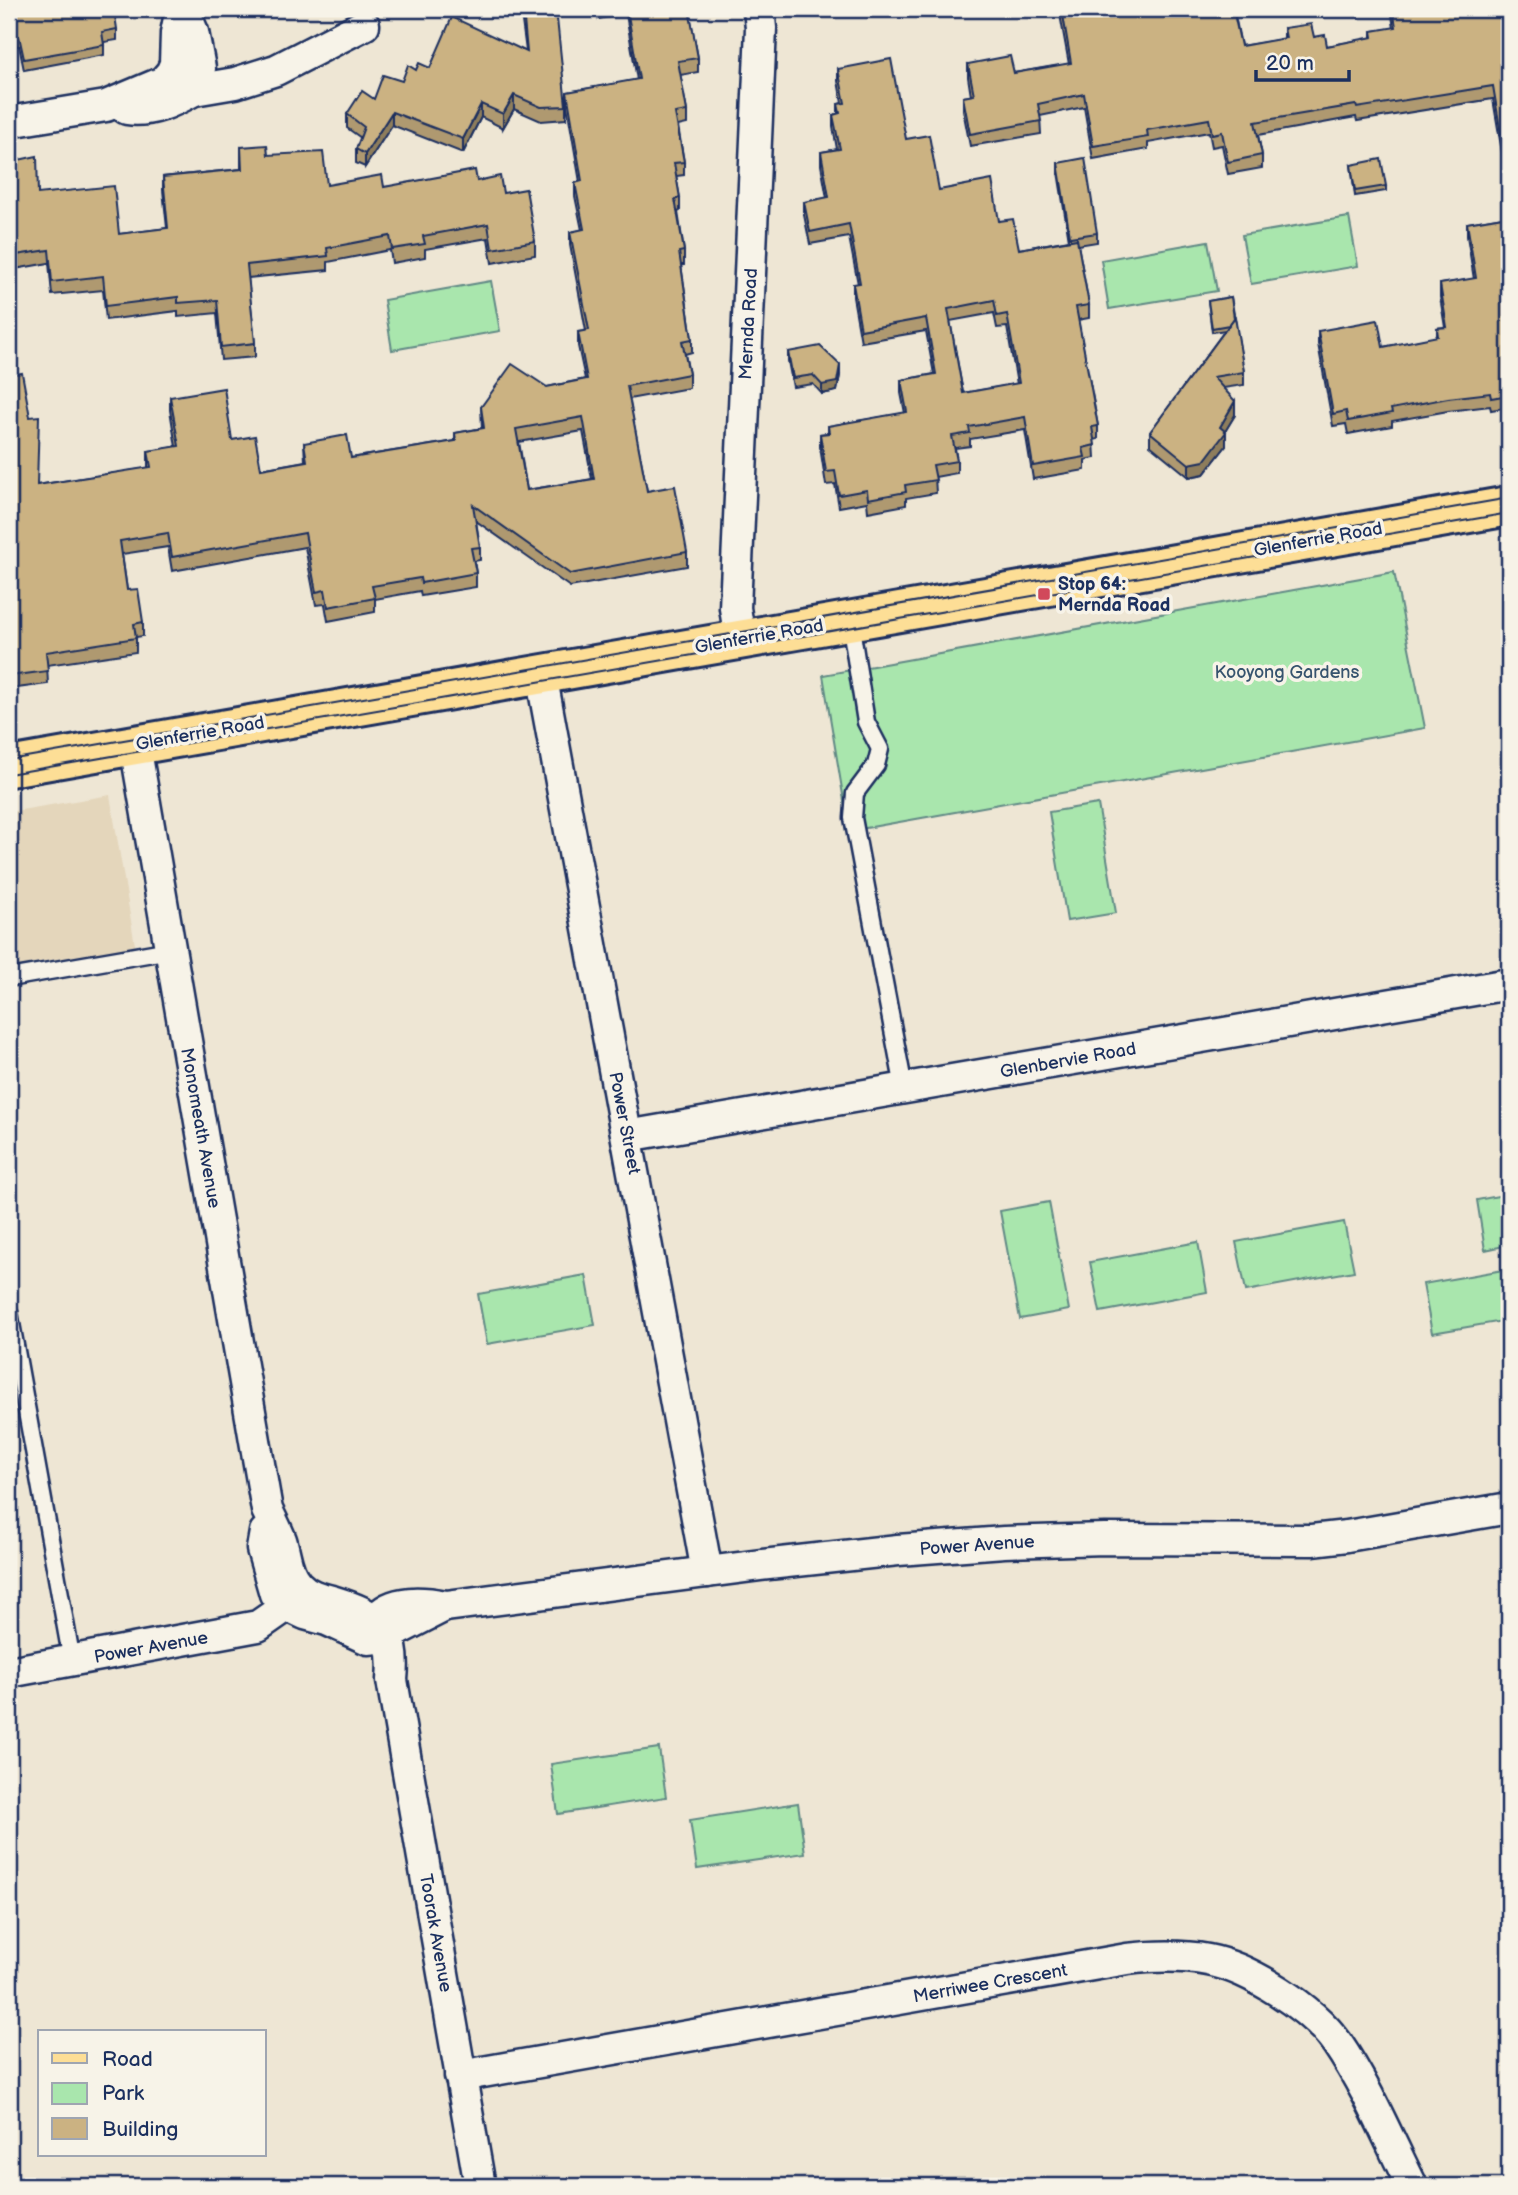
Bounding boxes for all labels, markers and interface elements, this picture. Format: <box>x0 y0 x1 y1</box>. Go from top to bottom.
scale bar <box>1256 38 1348 82</box>
text: 20 m <box>1266 51 1314 76</box>
street label: Mernda Road <box>735 268 762 380</box>
street label: Glenferrie Road <box>1252 518 1384 561</box>
place label: Stop 64: Mernda Road <box>1058 574 1170 616</box>
marker: Stop 64: Mernda Road <box>1036 586 1052 602</box>
street label: Glenferrie Road <box>693 615 825 658</box>
park label: Kooyong Gardens <box>1215 662 1359 683</box>
street label: Glenferrie Road <box>134 712 266 755</box>
street label: Glenbervie Road <box>999 1038 1138 1083</box>
street label: Monomeath Avenue <box>176 1046 225 1210</box>
street label: Power Street <box>604 1070 645 1176</box>
street label: Power Avenue <box>919 1531 1036 1560</box>
street label: Power Avenue <box>93 1627 210 1668</box>
street label: Toorak Avenue <box>415 1872 456 1994</box>
street label: Merriwee Crescent <box>911 1960 1069 2007</box>
legend <box>38 2030 266 2156</box>
text: Road <box>102 2047 153 2072</box>
text: Park <box>102 2081 145 2106</box>
text: Building <box>102 2117 178 2142</box>

